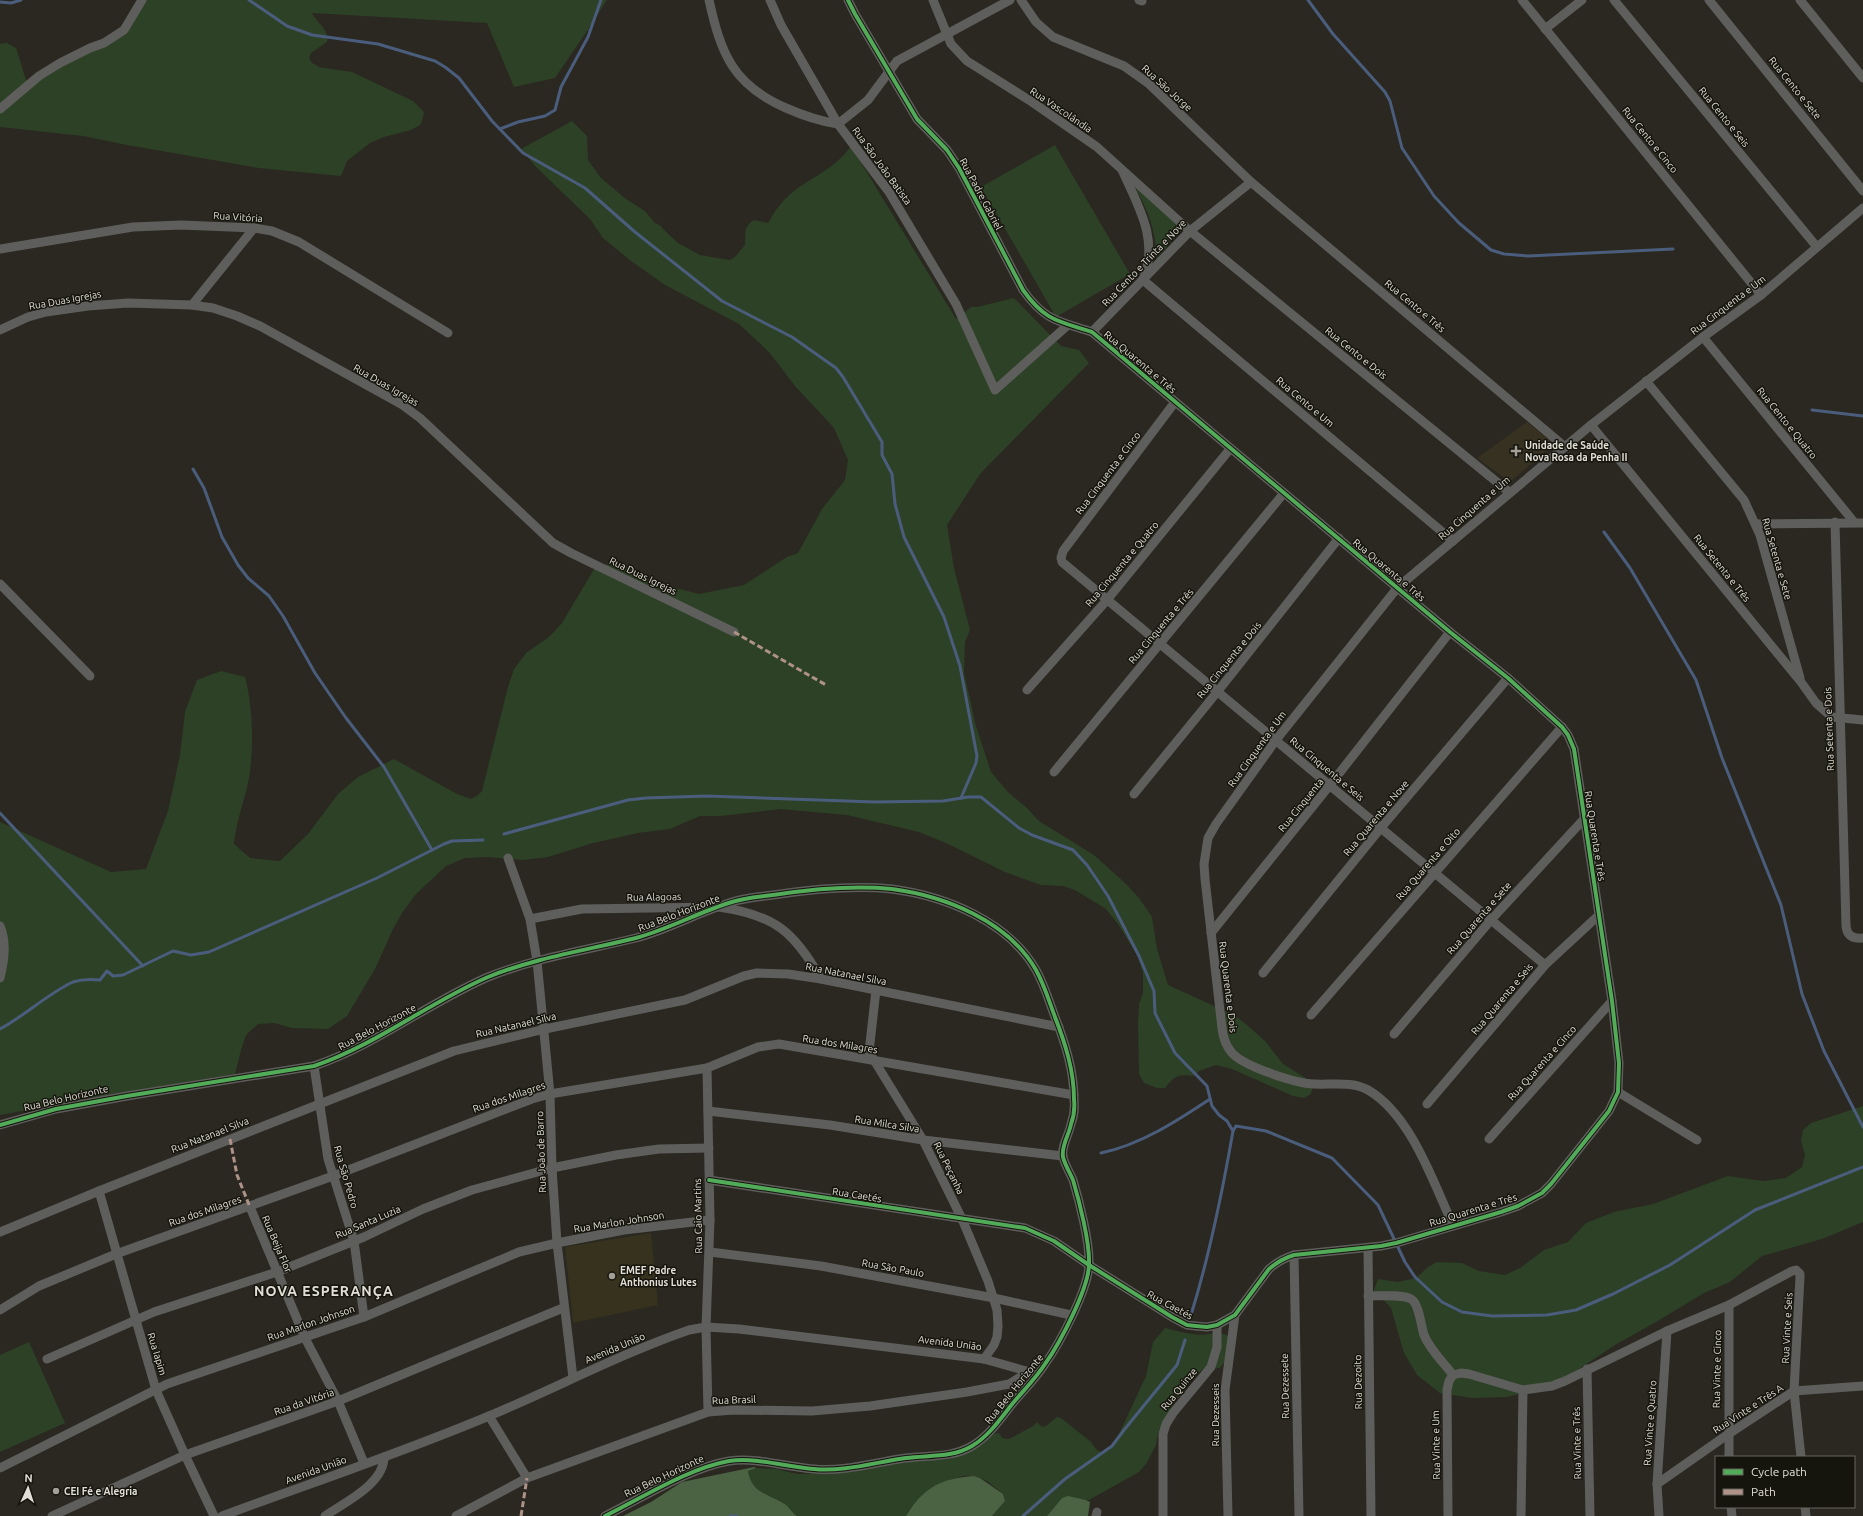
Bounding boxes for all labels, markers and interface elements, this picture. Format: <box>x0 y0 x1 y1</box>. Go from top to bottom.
street label: Rua Cento e Sete <box>1767 55 1823 121</box>
street label: Rua São Jorge <box>1140 63 1194 113</box>
street label: Rua Vascolândia <box>1028 85 1094 135</box>
street label: Rua Cento e Seis <box>1696 85 1752 149</box>
street label: Rua Cento e Cinco <box>1620 105 1680 175</box>
street label: Rua São João Batista <box>850 125 914 207</box>
street label: Rua Padre Gabriel <box>957 156 1005 232</box>
street label: Rua Vitória <box>213 210 263 224</box>
street label: Rua Cento e Trinta e Nove <box>1100 217 1188 309</box>
street label: Rua Cinquenta e Um <box>1688 273 1768 337</box>
street label: Rua Cento e Três <box>1383 278 1447 334</box>
street label: Rua Duas Igrejas <box>28 288 102 312</box>
street label: Rua Cento e Dois <box>1323 325 1389 381</box>
street label: Rua Quarenta e Três <box>1102 329 1178 395</box>
street label: Rua Duas Igrejas <box>351 362 421 408</box>
street label: Rua Cento e Um <box>1274 375 1336 429</box>
street label: Rua Cento e Quatro <box>1755 385 1819 461</box>
street label: Rua Cinquenta e Cinco <box>1073 430 1143 516</box>
place label: Unidade de Saúde Nova Rosa da Penha II <box>1525 439 1628 463</box>
marker: Unidade de Saúde Nova Rosa da Penha II <box>1510 445 1522 457</box>
street label: Rua Cinquenta e Um <box>1436 474 1512 542</box>
street label: Rua Setenta e Sete <box>1760 517 1794 601</box>
street label: Rua Cinquenta e Quatro <box>1083 519 1161 609</box>
street label: Rua Setenta e Três <box>1692 532 1752 604</box>
street label: Rua Quarenta e Três <box>1351 537 1427 603</box>
street label: Rua Duas Igrejas <box>608 555 678 597</box>
street label: Rua Cinquenta e Três <box>1126 586 1196 666</box>
street label: Rua Cinquenta e Dois <box>1195 620 1263 700</box>
street label: Rua Setenta e Dois <box>1822 687 1836 771</box>
street label: Rua Cinquenta e Um <box>1226 709 1288 789</box>
street label: Rua Cinquenta e Seis <box>1287 734 1367 804</box>
street label: Rua Cinquenta <box>1276 776 1326 834</box>
street label: Rua Quarenta e Nove <box>1341 778 1411 858</box>
street label: Rua Quarenta e Três <box>1582 790 1608 882</box>
street label: Rua Quarenta e Oito <box>1394 826 1462 902</box>
street label: Rua Quarenta e Sete <box>1445 880 1513 956</box>
street label: Rua Alagoas <box>627 891 681 903</box>
street label: Rua Belo Horizonte <box>637 892 721 934</box>
street label: Rua Quarenta e Dois <box>1217 941 1239 1033</box>
street label: Rua Natanael Silva <box>805 961 887 987</box>
street label: Rua Quarenta e Seis <box>1469 961 1535 1037</box>
street label: Rua Belo Horizonte <box>336 1002 418 1052</box>
street label: Rua Natanael Silva <box>475 1010 557 1040</box>
street label: Rua Quarenta e Cinco <box>1505 1023 1579 1103</box>
street label: Rua dos Milagres <box>802 1033 878 1055</box>
street label: Rua dos Milagres <box>471 1079 547 1115</box>
street label: Rua Belo Horizonte <box>23 1083 109 1113</box>
street label: Rua João de Barro <box>534 1111 548 1193</box>
street label: Rua Milca Silva <box>854 1113 920 1135</box>
street label: Rua Natanael Silva <box>170 1115 250 1155</box>
street label: Rua Peçanha <box>932 1140 966 1196</box>
street label: Rua São Pedro <box>332 1144 360 1210</box>
street label: Rua Caio Martins <box>692 1178 704 1254</box>
street label: Rua Caetés <box>831 1186 883 1204</box>
street label: Rua Quarenta e Três <box>1428 1191 1518 1229</box>
street label: Rua dos Milagres <box>167 1193 243 1229</box>
street label: Rua Santa Luzia <box>334 1203 402 1241</box>
street label: Rua Marlon Johnson <box>573 1209 665 1235</box>
street label: Rua Beija Flor <box>260 1214 294 1274</box>
street label: Rua São Paulo <box>861 1257 925 1279</box>
place label: EMEF Padre Anthonius Lutes <box>620 1265 697 1288</box>
marker: EMEF Padre Anthonius Lutes <box>607 1271 617 1281</box>
district label: NOVA ESPERANÇA <box>254 1283 394 1300</box>
street label: Rua Caetés <box>1145 1288 1195 1322</box>
street label: Rua Vinte e Seis <box>1780 1292 1794 1364</box>
street label: Rua Marlon Johnson <box>266 1303 356 1343</box>
street label: Avenida União <box>583 1330 647 1366</box>
street label: Rua Vinte e Cinco <box>1711 1330 1723 1408</box>
street label: Rua Iapim <box>145 1331 169 1377</box>
street label: Avenida União <box>917 1334 983 1352</box>
street label: Rua Belo Horizonte <box>982 1352 1046 1426</box>
street label: Rua Dezessete <box>1279 1353 1291 1419</box>
street label: Rua Dezoito <box>1352 1355 1364 1409</box>
street label: Rua Quinze <box>1159 1366 1199 1412</box>
street label: Rua Vinte e Quatro <box>1642 1380 1658 1466</box>
street label: Rua Vinte e Três A <box>1711 1382 1786 1436</box>
street label: Rua Dezesseis <box>1210 1384 1221 1446</box>
street label: Rua da Vitória <box>272 1387 336 1417</box>
street label: Rua Brasil <box>712 1394 757 1406</box>
street label: Rua Vinte e Três <box>1571 1407 1583 1479</box>
street label: Rua Vinte e Um <box>1430 1410 1442 1480</box>
street label: Rua Belo Horizonte <box>622 1453 706 1499</box>
street label: Avenida União <box>284 1454 348 1486</box>
legend <box>1715 1456 1855 1508</box>
text: Cycle path <box>1751 1465 1807 1478</box>
north arrow <box>8 1468 48 1508</box>
text: N <box>24 1472 33 1484</box>
text: Path <box>1751 1485 1776 1498</box>
marker: CEI Fé e Alegria <box>51 1486 61 1496</box>
place label: CEI Fé e Alegria <box>64 1486 138 1497</box>

